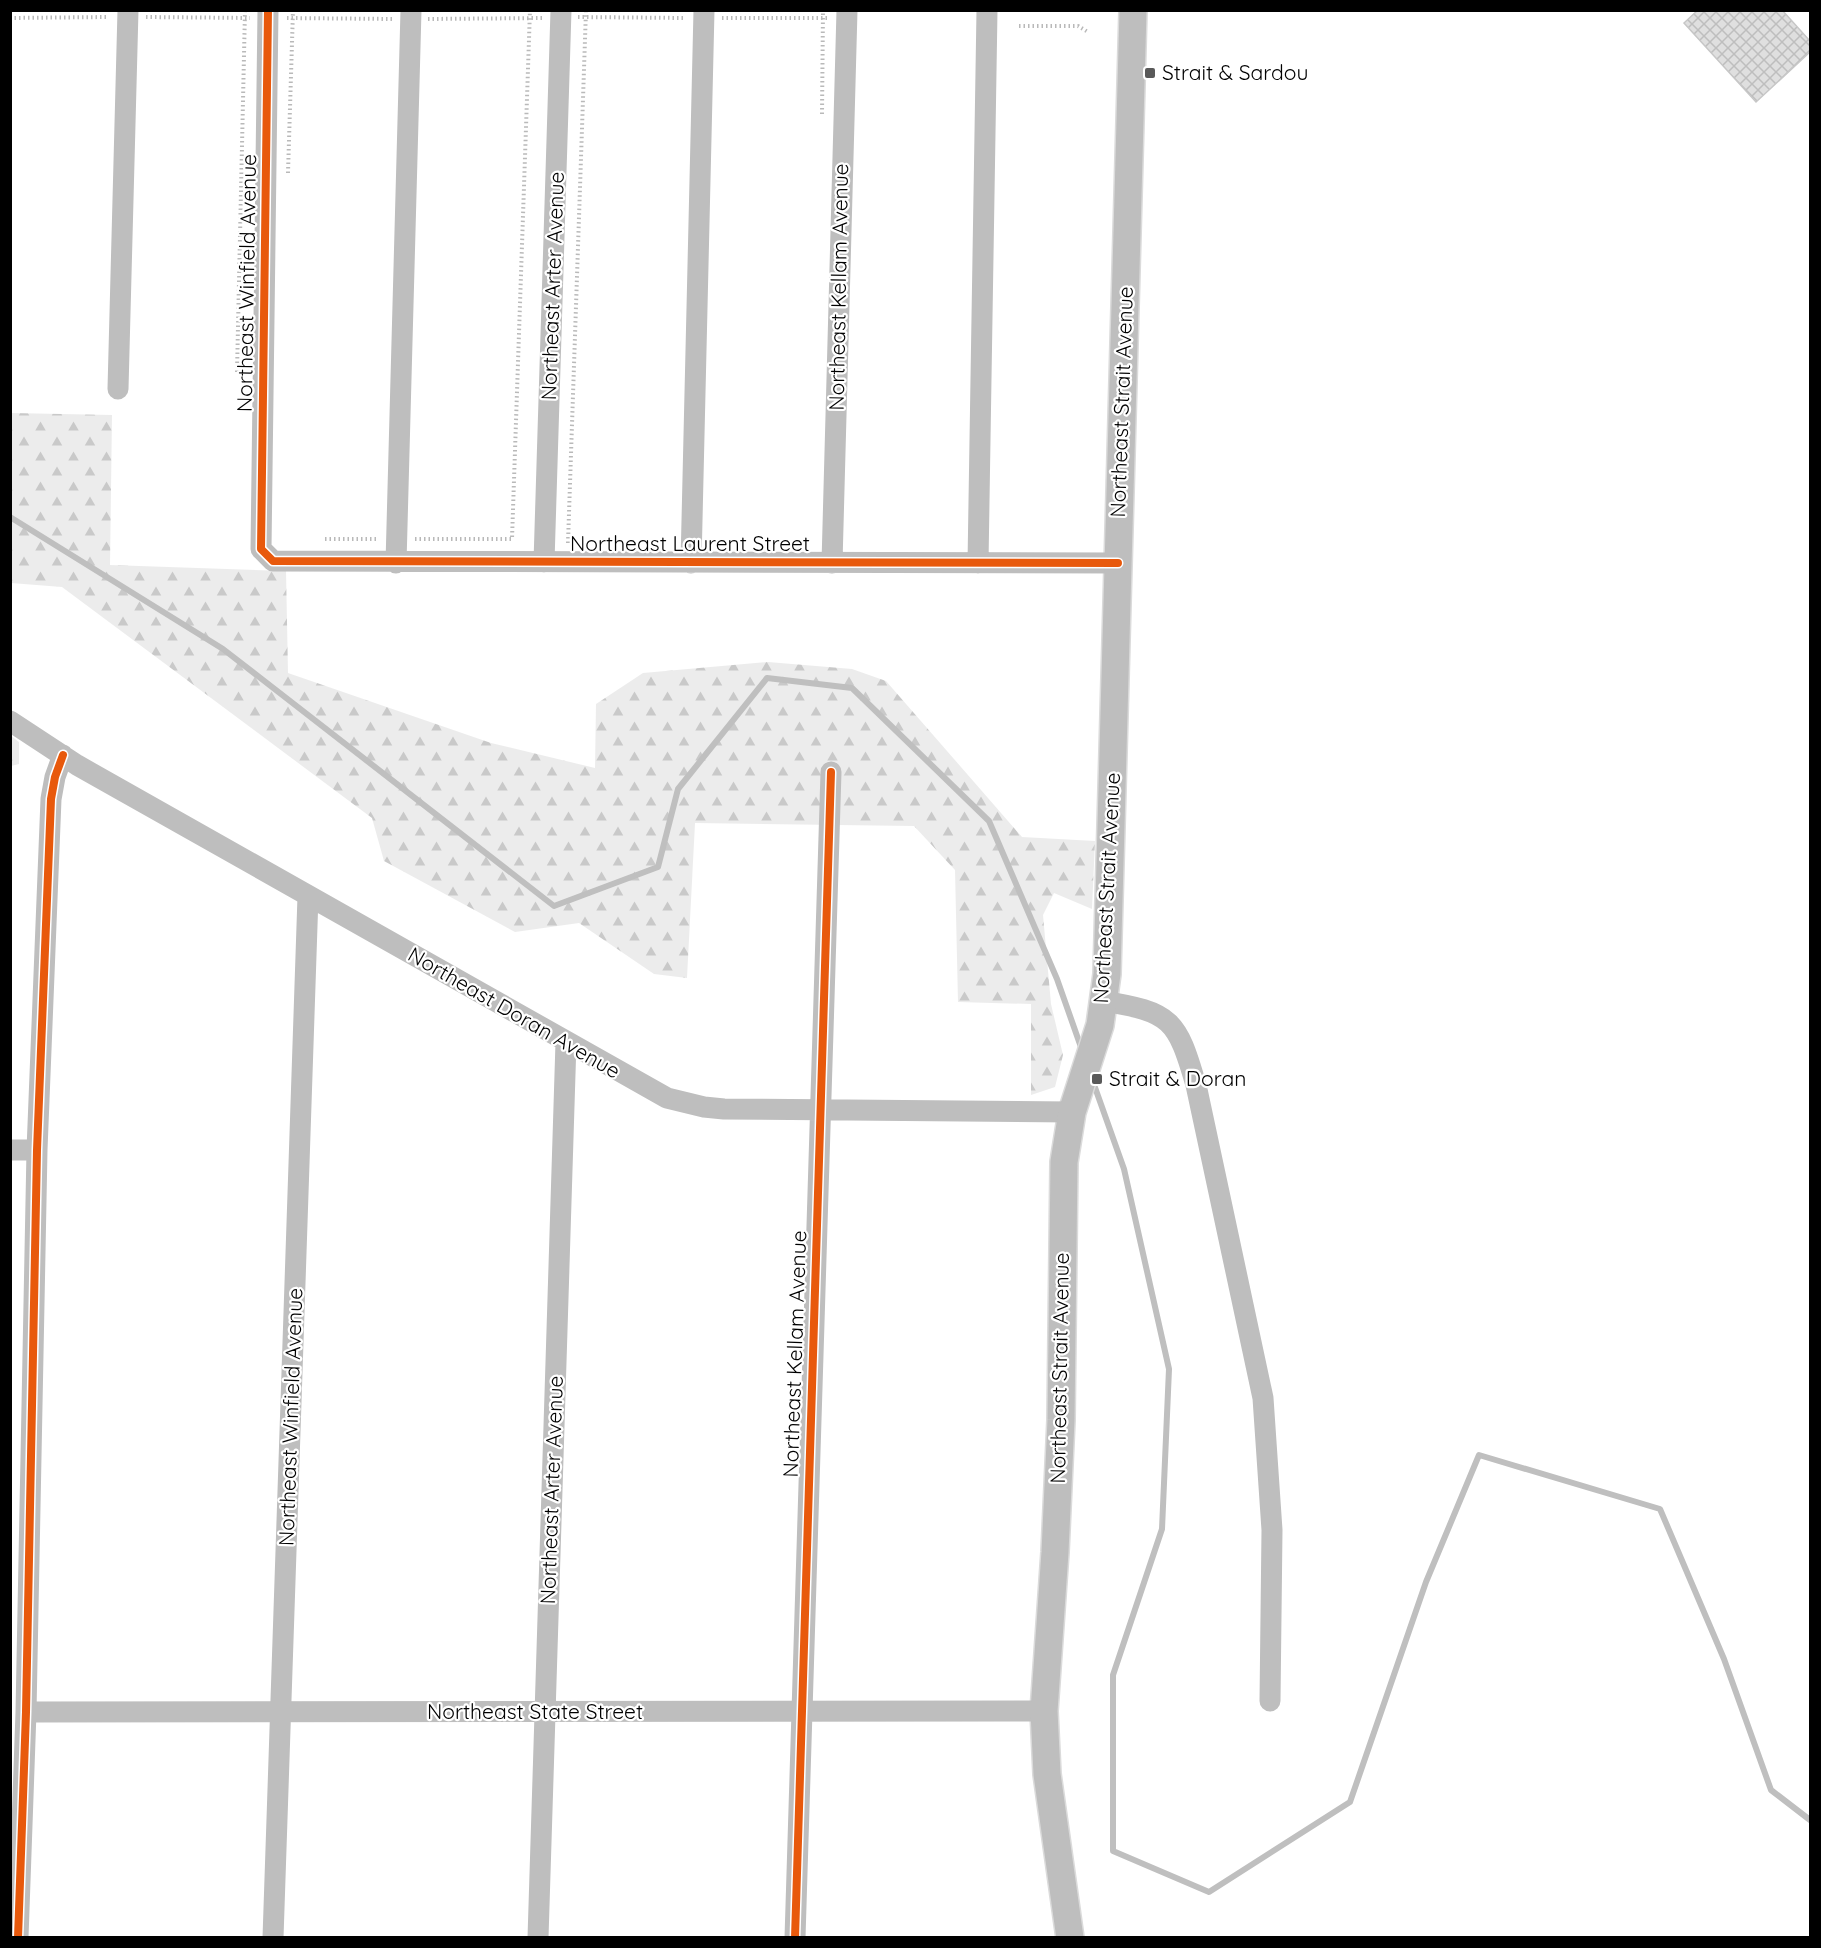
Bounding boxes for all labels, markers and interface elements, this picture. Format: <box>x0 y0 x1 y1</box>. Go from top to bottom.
place label: Strait & Sardou <box>1162 59 1308 85</box>
marker: Strait & Sardou <box>1143 66 1157 80</box>
street label: Northeast Winfield Avenue <box>231 154 261 412</box>
street label: Northeast Kellam Avenue <box>823 163 853 411</box>
street label: Northeast Arter Avenue <box>535 171 569 401</box>
street label: Northeast Strait Avenue <box>1104 286 1138 518</box>
street label: Northeast Laurent Street <box>570 530 810 556</box>
street label: Northeast Strait Avenue <box>1087 772 1125 1004</box>
street label: Northeast Doran Avenue <box>404 941 625 1084</box>
place label: Strait & Doran <box>1109 1065 1246 1091</box>
marker: Strait & Doran <box>1090 1072 1104 1086</box>
street label: Northeast Kellam Avenue <box>777 1230 811 1478</box>
street label: Northeast Strait Avenue <box>1044 1252 1074 1484</box>
street label: Northeast Winfield Avenue <box>273 1287 307 1546</box>
street label: Northeast Arter Avenue <box>534 1375 568 1605</box>
street label: Northeast State Street <box>427 1698 643 1724</box>

